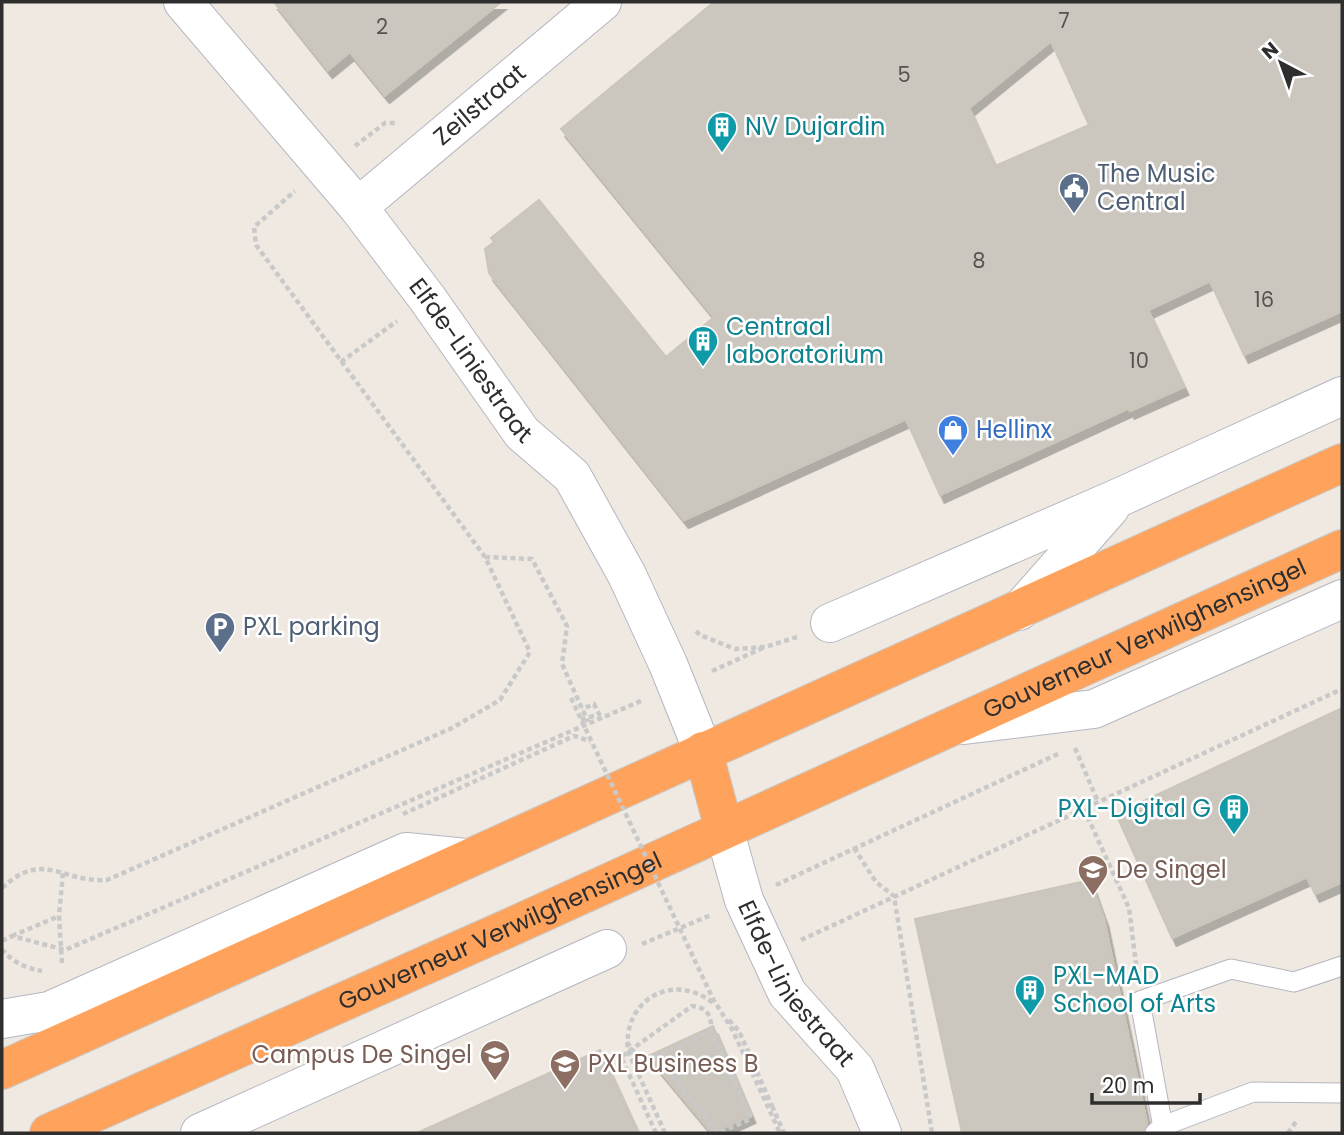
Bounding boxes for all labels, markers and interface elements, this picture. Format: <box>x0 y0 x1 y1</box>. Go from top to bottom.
house number: 7 <box>1058 6 1070 35</box>
house number: 2 <box>376 12 388 41</box>
north arrow <box>1246 28 1316 98</box>
text: N <box>1256 36 1284 65</box>
street label: Zeilstraat <box>426 56 533 153</box>
house number: 5 <box>897 60 911 89</box>
building icon: NV Dujardin <box>705 110 739 154</box>
place label: NV Dujardin <box>745 110 885 143</box>
place label: The Music Central <box>1097 157 1216 218</box>
public building icon: The Music Central <box>1057 171 1091 215</box>
house number: 8 <box>972 246 986 275</box>
street label: Elfde-Liniestraat <box>402 271 539 451</box>
house number: 16 <box>1254 285 1274 314</box>
place label: Centraal laboratorium <box>726 310 884 371</box>
building icon: Centraal laboratorium <box>686 324 720 368</box>
house number: 10 <box>1129 346 1149 375</box>
shop icon: Hellinx <box>936 413 970 457</box>
place label: Hellinx <box>976 413 1053 446</box>
street label: Gouverneur Verwilghensingel <box>977 550 1312 726</box>
parking icon: PXL parking <box>203 610 237 654</box>
place label: PXL parking <box>243 610 380 643</box>
place label: PXL-Digital G <box>1058 792 1211 825</box>
building icon: PXL-Digital G <box>1217 792 1251 836</box>
street label: Gouverneur Verwilghensingel <box>332 844 667 1018</box>
school or university icon: De Singel <box>1076 853 1110 897</box>
place label: De Singel <box>1116 853 1227 886</box>
street label: Elfde-Liniestraat <box>730 895 862 1074</box>
place label: PXL-MAD School of Arts <box>1053 959 1216 1020</box>
building icon: PXL-MAD School of Arts <box>1013 973 1047 1017</box>
place label: Campus De Singel <box>251 1038 472 1071</box>
school or university icon: Campus De Singel <box>478 1038 512 1082</box>
school or university icon: PXL Business B <box>548 1047 582 1091</box>
place label: PXL Business B <box>588 1047 759 1080</box>
scale bar <box>1092 1062 1200 1106</box>
text: 20 m <box>1102 1071 1155 1100</box>

